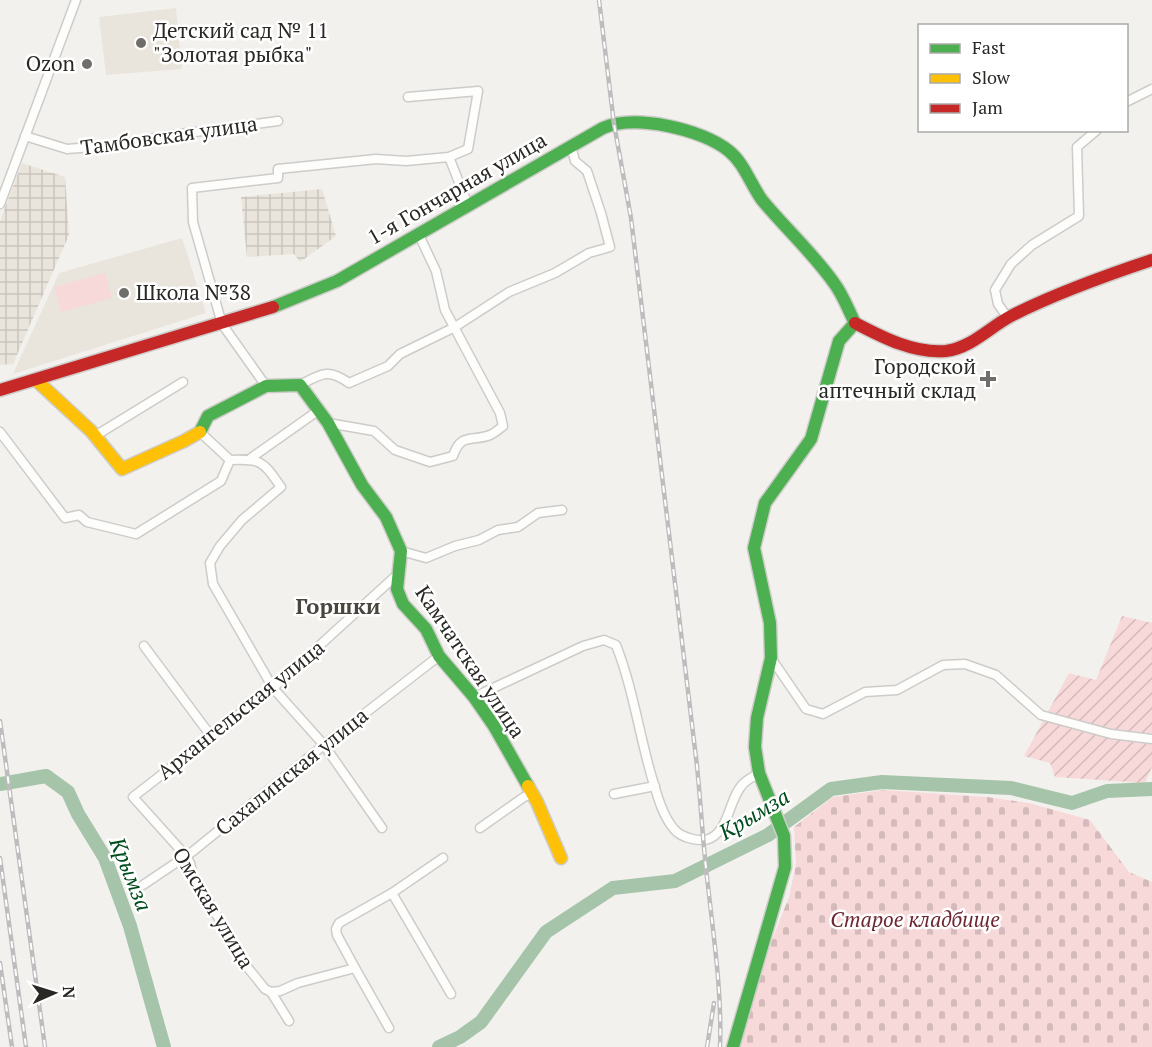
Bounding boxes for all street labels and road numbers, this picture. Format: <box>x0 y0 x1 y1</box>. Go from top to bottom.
street label: Тамбовская улица <box>79 109 259 161</box>
street label: 1-я Гончарная улица <box>362 125 551 251</box>
street label: Камчатская улица <box>409 580 532 743</box>
street label: Архангельская улица <box>151 633 330 785</box>
street label: Сахалинская улица <box>209 701 374 841</box>
street label: Омская улица <box>167 842 261 974</box>

